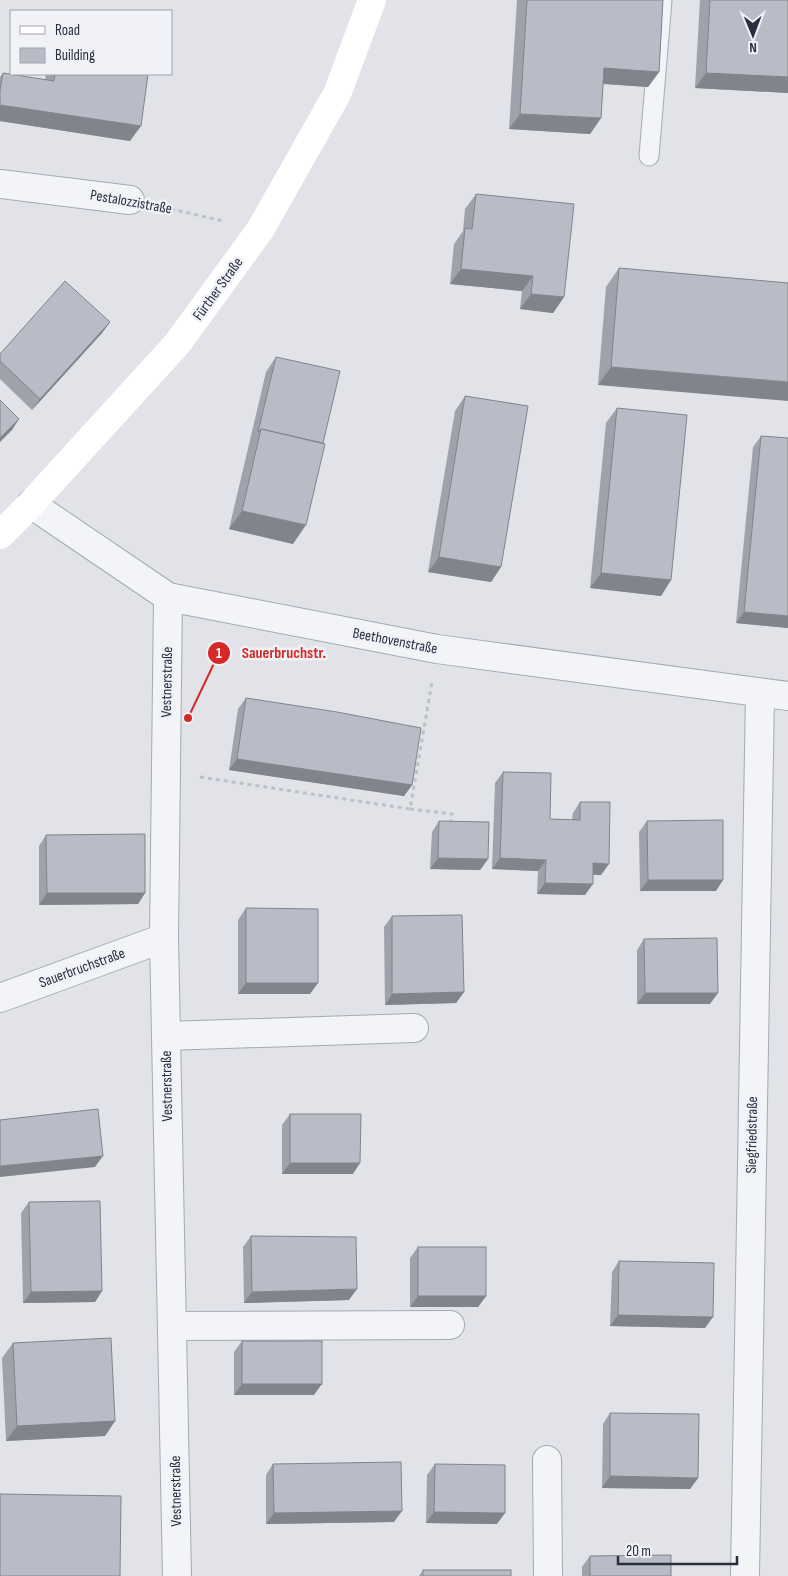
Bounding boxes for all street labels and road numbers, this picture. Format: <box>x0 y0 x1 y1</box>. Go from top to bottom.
street label: Pestalozzistraße <box>89 185 173 219</box>
street label: Fürther Straße <box>189 254 247 324</box>
street label: Beethovenstraße <box>351 623 439 659</box>
street label: Vestnerstraße <box>157 646 177 718</box>
street label: Sauerbruchstraße <box>36 944 128 992</box>
street label: Vestnerstraße <box>157 1050 177 1122</box>
street label: Siegfriedstraße <box>742 1096 762 1174</box>
street label: Vestnerstraße <box>166 1455 186 1527</box>

